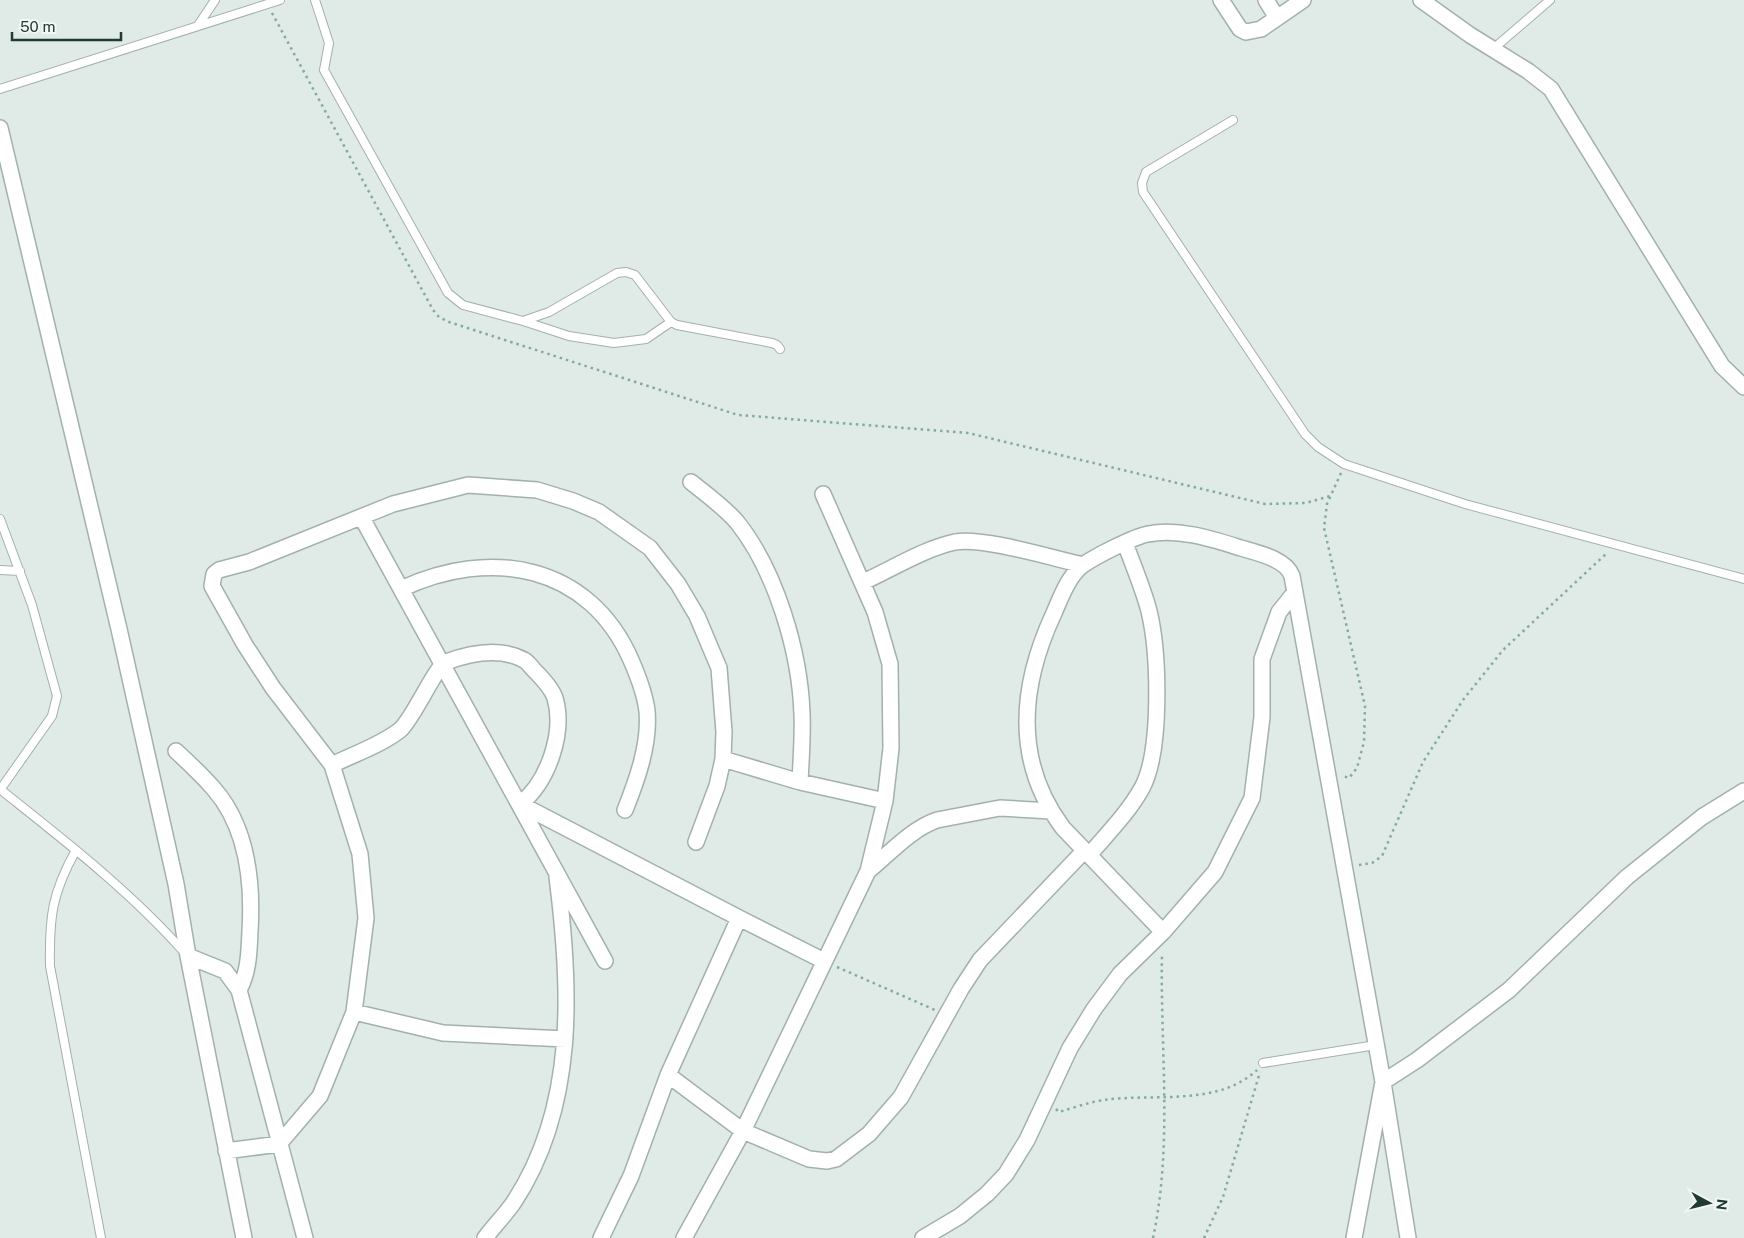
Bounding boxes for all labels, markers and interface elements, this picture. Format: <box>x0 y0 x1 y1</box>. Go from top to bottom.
scale bar <box>12 10 121 42</box>
text: 50 m <box>20 18 55 35</box>
north arrow <box>1684 1178 1734 1228</box>
text: N <box>1713 1198 1731 1211</box>

